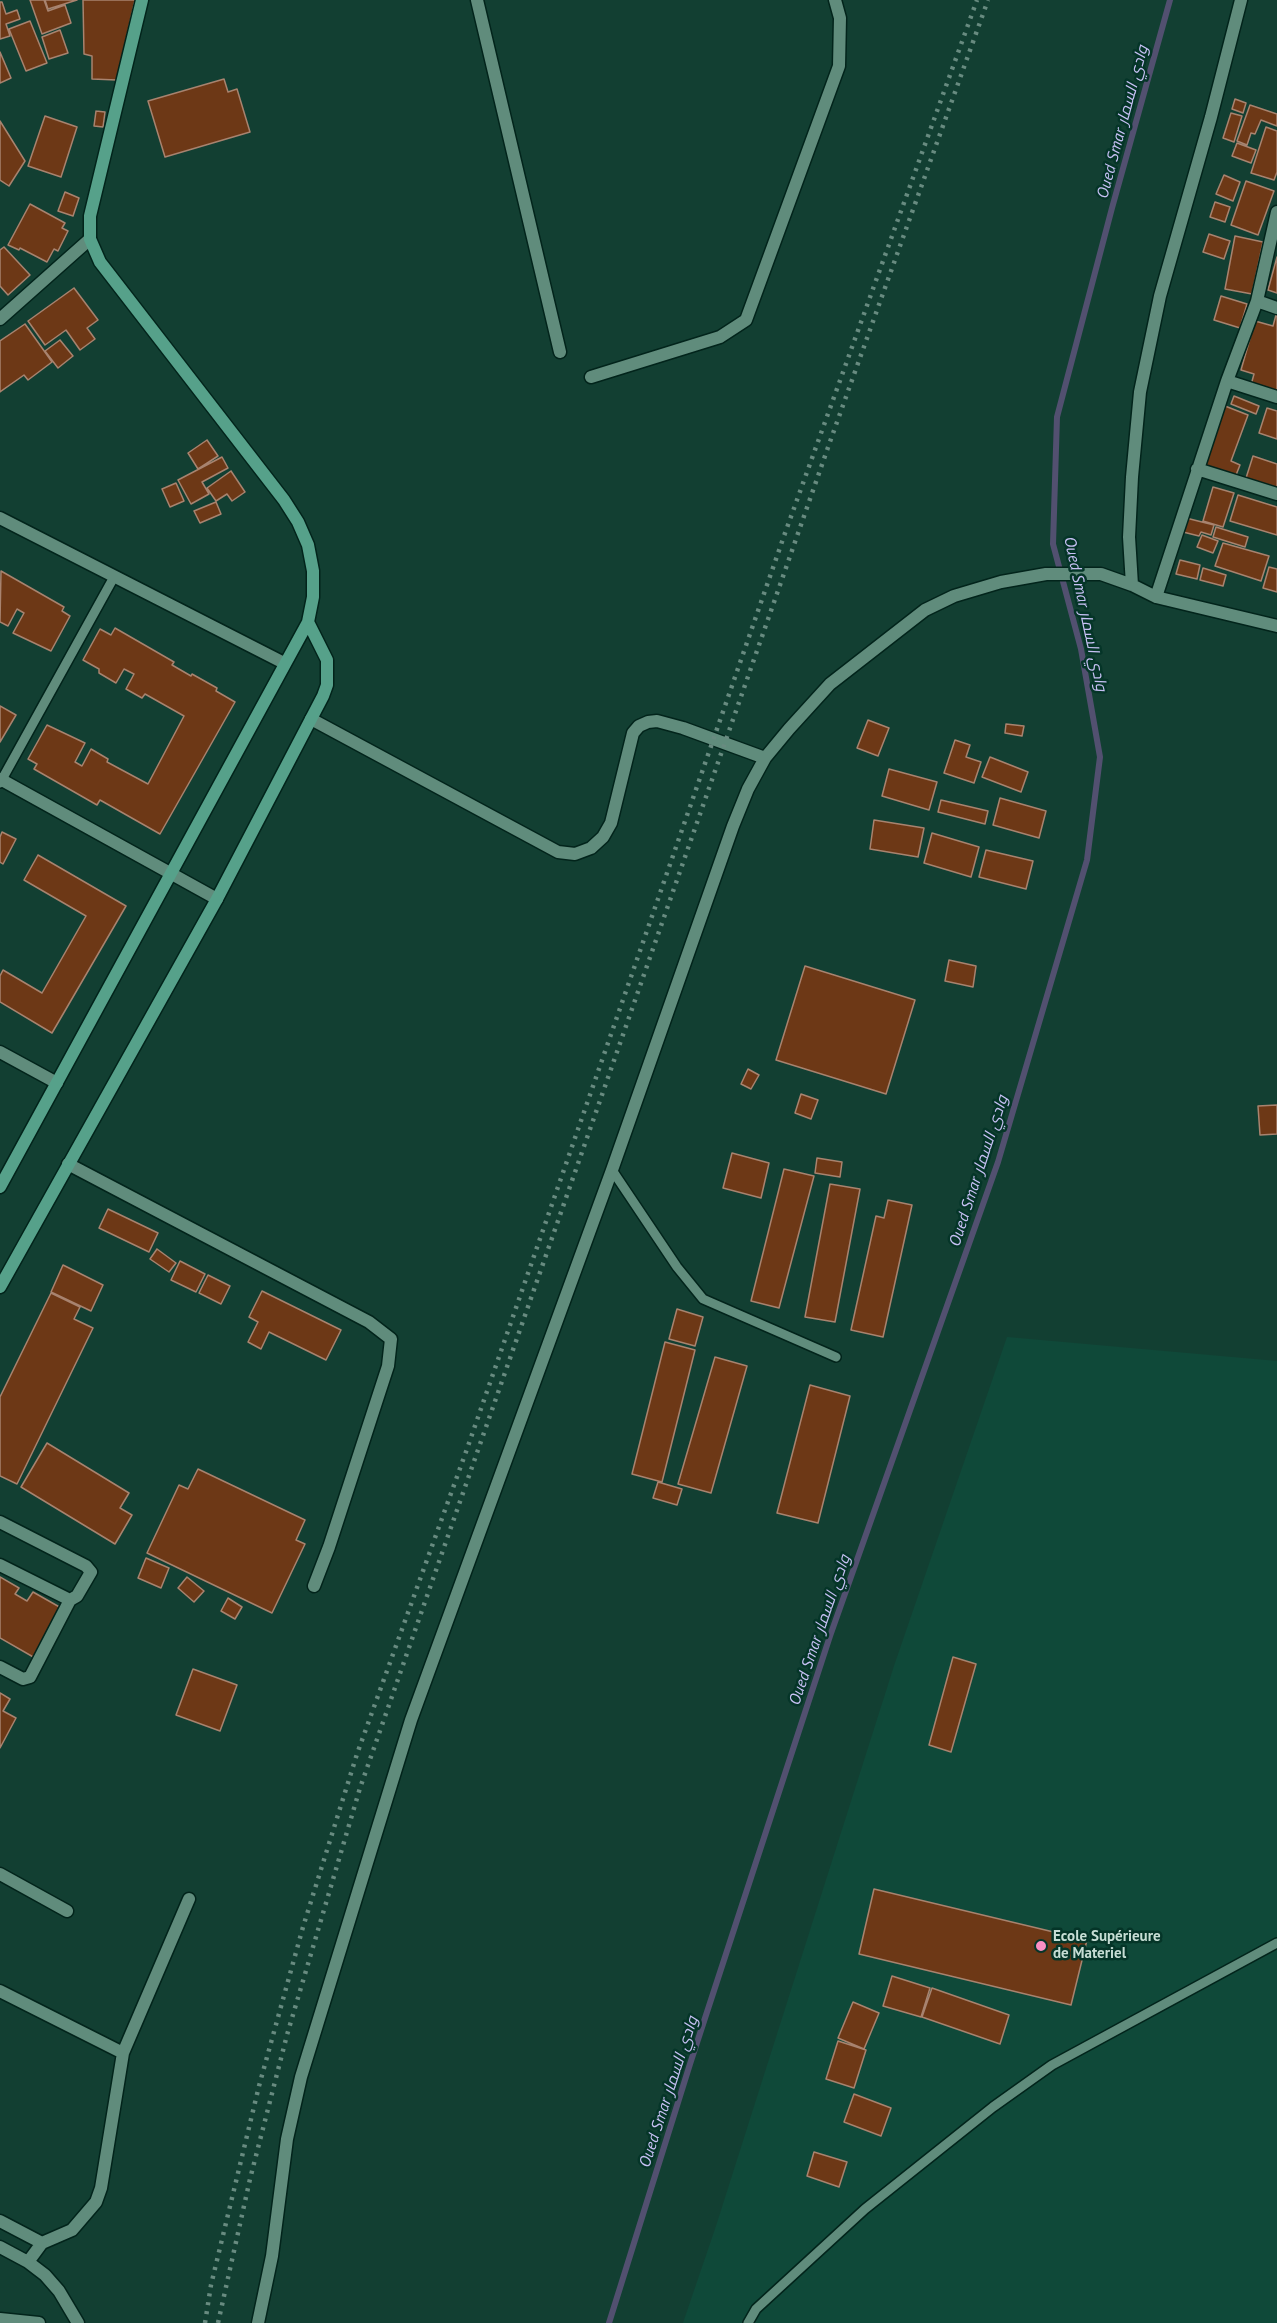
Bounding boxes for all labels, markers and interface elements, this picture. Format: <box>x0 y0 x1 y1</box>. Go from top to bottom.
water label: Oued Smar وادي السمار <box>1093 43 1153 201</box>
water label: Oued Smar وادي السمار <box>1059 535 1111 693</box>
water label: Oued Smar وادي السمار <box>946 1093 1012 1249</box>
water label: Oued Smar وادي السمار <box>785 1552 855 1708</box>
place label: Ecole Supérieure de Materiel <box>1053 1928 1161 1963</box>
marker: Ecole Supérieure de Materiel <box>1034 1939 1048 1953</box>
water label: Oued Smar وادي السمار <box>636 2014 702 2170</box>

